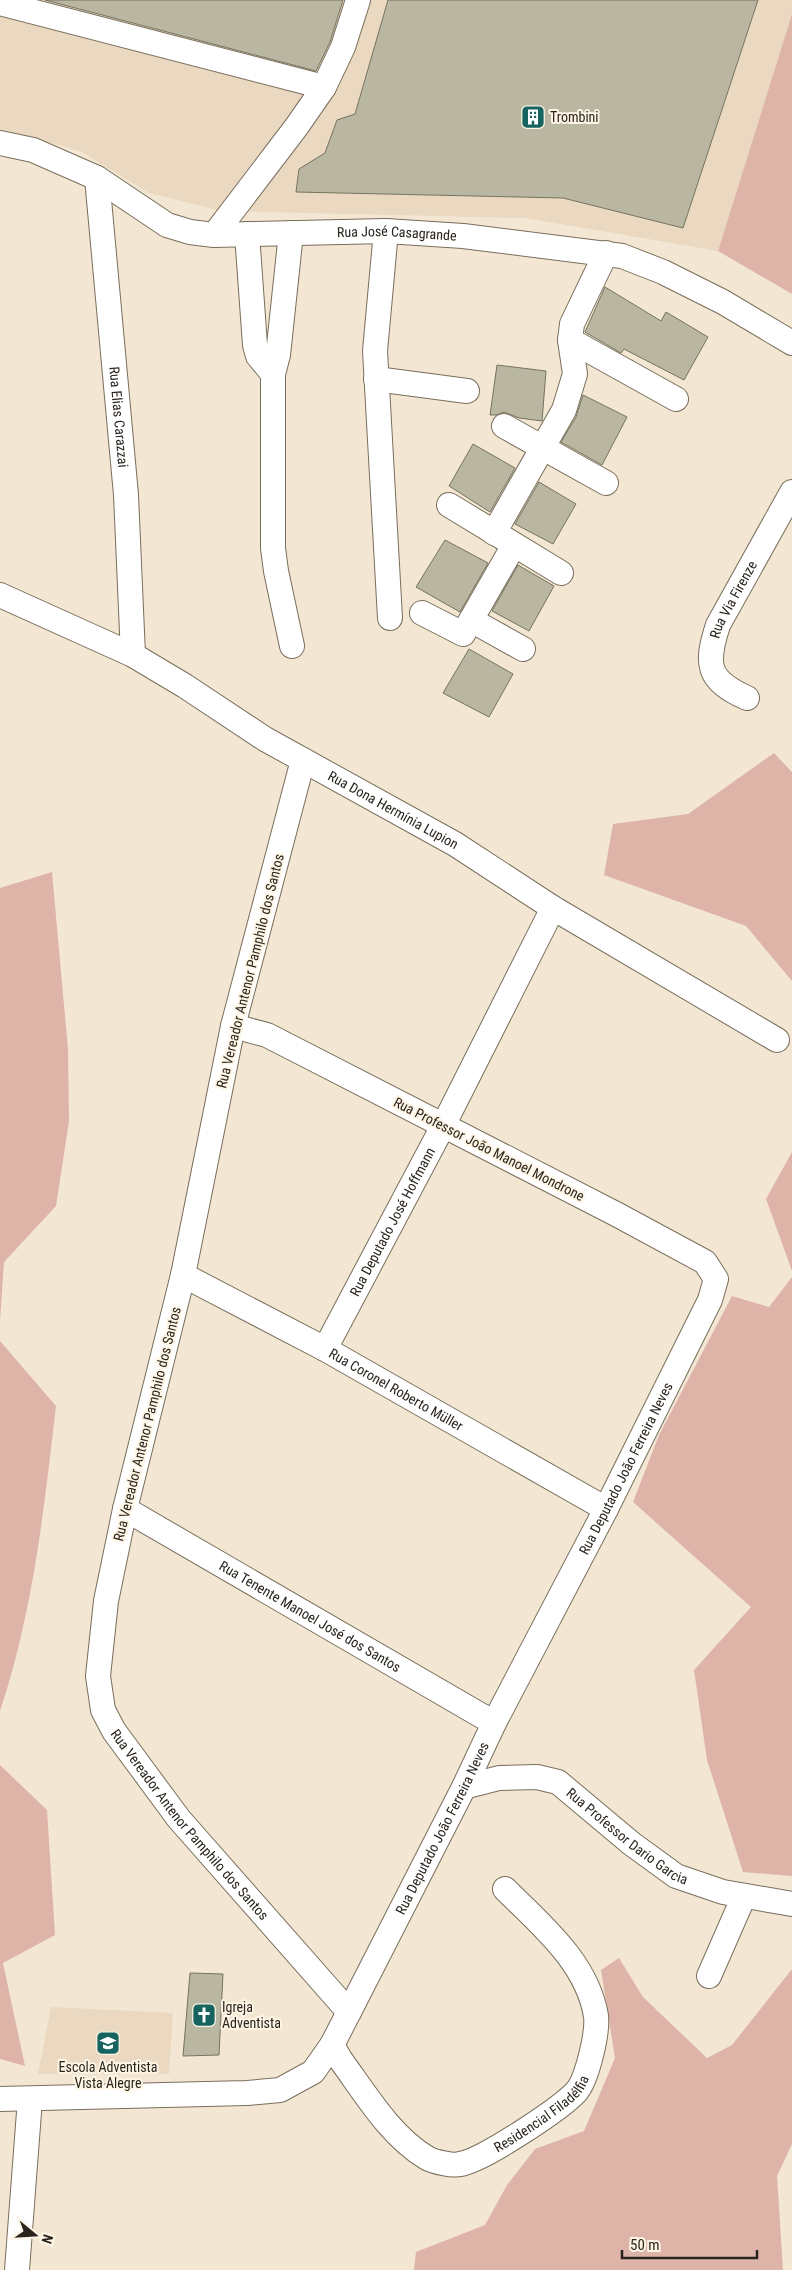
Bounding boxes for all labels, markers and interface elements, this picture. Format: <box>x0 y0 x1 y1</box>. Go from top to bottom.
building icon: Trombini <box>520 104 546 130</box>
place label: Trombini <box>550 109 599 125</box>
street label: Rua José Casagrande <box>337 223 458 244</box>
street label: Rua Elias Carazzai <box>106 366 131 468</box>
street label: Rua Via Firenze <box>706 558 760 640</box>
street label: Rua Dona Hermínia Lupion <box>325 768 461 852</box>
street label: Rua Vereador Antenor Pamphilo dos Santos <box>213 852 287 1090</box>
street label: Rua Professor João Manoel Mondrone <box>391 1094 587 1204</box>
street label: Rua Deputado José Hoffmann <box>346 1145 438 1299</box>
street label: Rua Vereador Antenor Pamphilo dos Santos <box>110 1305 184 1543</box>
street label: Rua Coronel Roberto Müller <box>326 1345 466 1434</box>
street label: Rua Deputado João Ferreira Neves <box>576 1380 676 1557</box>
street label: Rua Tenente Manoel José dos Santos <box>217 1558 404 1675</box>
street label: Rua Vereador Antenor Pamphilo dos Santos <box>107 1726 272 1923</box>
street label: Rua Deputado João Ferreira Neves <box>392 1740 492 1917</box>
street label: Rua Professor Dario Garcia <box>563 1785 690 1887</box>
place label: Igreja Adventista <box>222 1999 281 2031</box>
church icon: Igreja Adventista <box>191 2002 217 2028</box>
school or university icon: Escola Adventista Vista Alegre <box>95 2030 121 2056</box>
place label: Escola Adventista Vista Alegre <box>59 2059 157 2091</box>
street label: Residencial Filadélfia <box>491 2073 592 2155</box>
north arrow <box>10 2210 60 2260</box>
scale bar <box>622 2228 757 2260</box>
text: N <box>38 2232 56 2246</box>
text: 50 m <box>630 2236 660 2254</box>

